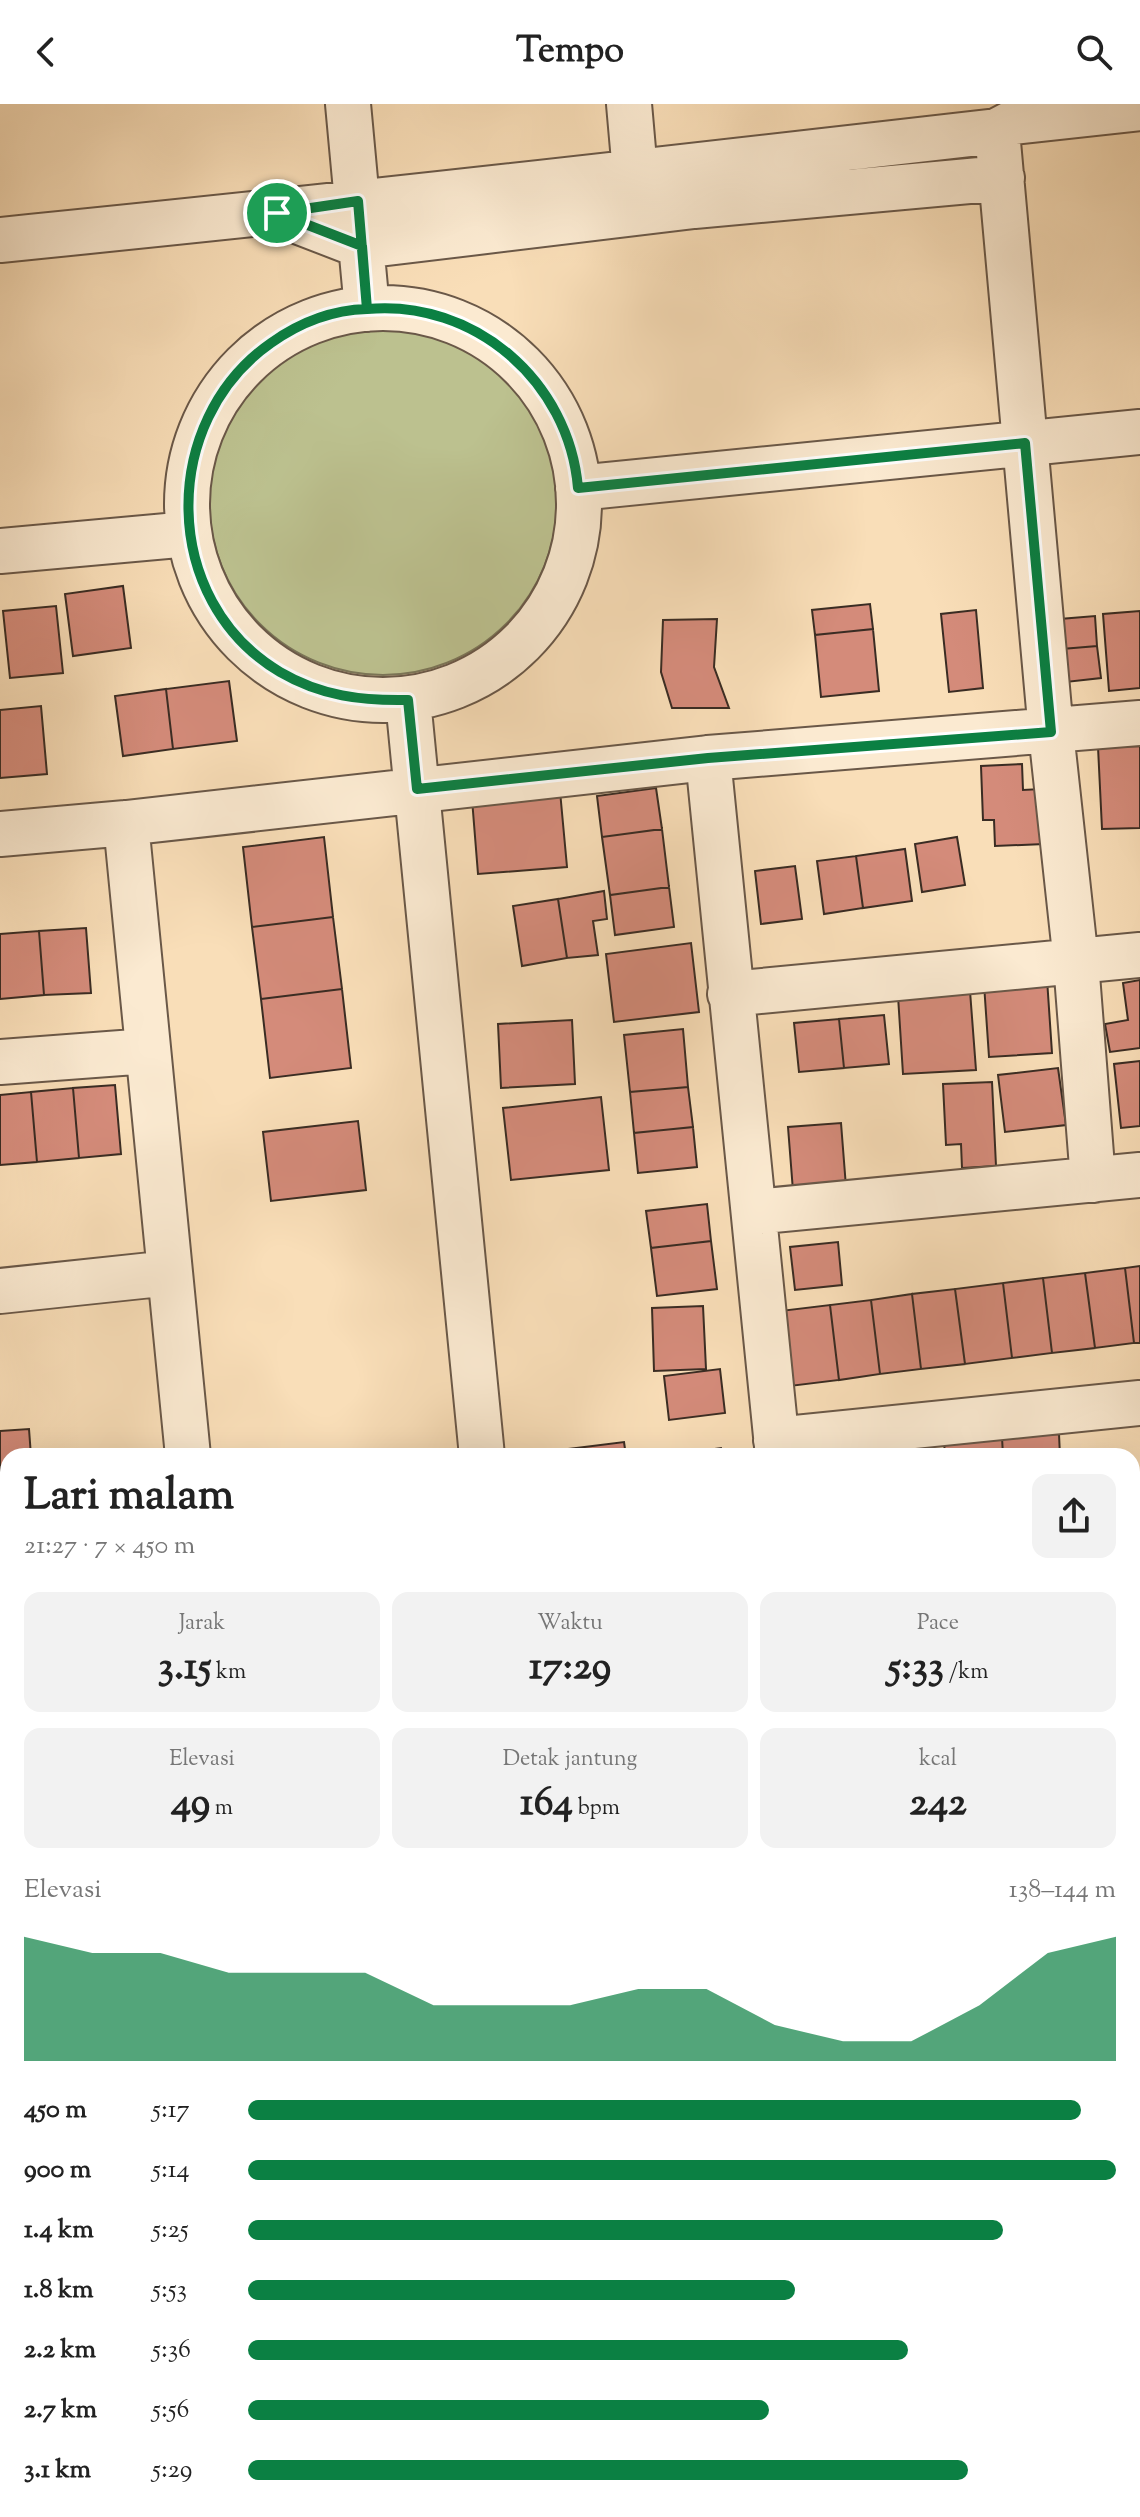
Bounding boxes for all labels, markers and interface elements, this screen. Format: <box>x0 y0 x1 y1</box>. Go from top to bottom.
text: Tempo <box>516 26 624 78</box>
icon: back <box>24 30 68 74</box>
icon: search <box>1072 30 1116 74</box>
pin <box>243 179 311 247</box>
icon: arrive <box>255 191 299 235</box>
text: Lari malam <box>24 1466 234 1529</box>
button: share <box>1032 1474 1116 1558</box>
text: 21:27 · 7 × 450 m <box>24 1528 195 1565</box>
text: Jarak <box>179 1608 225 1640</box>
text: Waktu <box>537 1608 603 1640</box>
text: Pace <box>917 1608 959 1640</box>
text: 3.15 <box>158 1640 211 1697</box>
text: 17:29 <box>529 1640 611 1697</box>
text: 5:33 <box>888 1640 944 1697</box>
text: km <box>211 1657 246 1689</box>
text: /km <box>944 1657 988 1689</box>
text: Elevasi <box>169 1744 235 1776</box>
text: Detak jantung <box>503 1744 637 1776</box>
text: kcal <box>919 1744 957 1776</box>
text: 49 <box>171 1776 210 1833</box>
text: 164 <box>520 1776 573 1833</box>
text: 242 <box>909 1776 967 1833</box>
text: m <box>210 1793 233 1825</box>
text: bpm <box>573 1793 620 1825</box>
text: Elevasi <box>24 1872 102 1909</box>
text: 138–144 m <box>1009 1872 1116 1909</box>
text: 450 m <box>24 2092 87 2129</box>
text: 5:17 <box>152 2092 190 2129</box>
text: 900 m <box>24 2152 91 2189</box>
text: 5:14 <box>152 2152 190 2189</box>
text: 1.4 km <box>24 2212 94 2249</box>
text: 5:25 <box>152 2212 189 2249</box>
text: 1.8 km <box>24 2272 94 2309</box>
text: 5:53 <box>152 2272 187 2309</box>
text: 2.2 km <box>24 2332 96 2369</box>
text: 5:36 <box>152 2332 191 2369</box>
text: 2.7 km <box>24 2392 97 2429</box>
text: 5:56 <box>152 2392 189 2429</box>
text: 3.1 km <box>24 2452 91 2489</box>
text: 5:29 <box>152 2452 192 2489</box>

